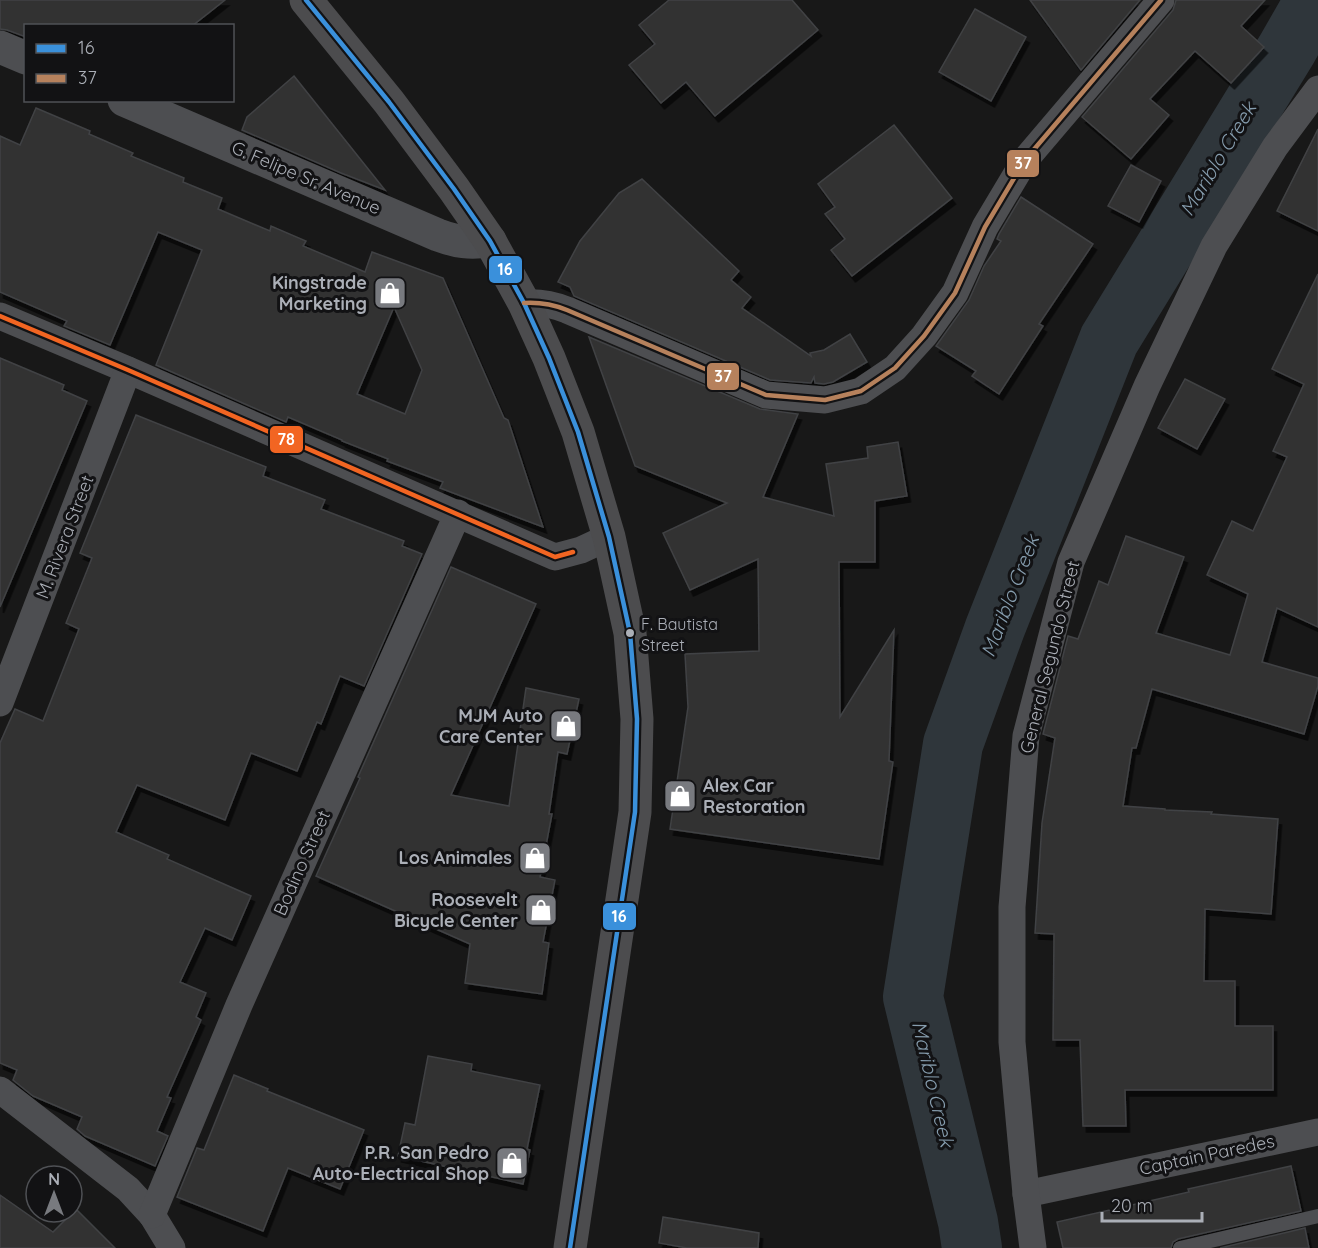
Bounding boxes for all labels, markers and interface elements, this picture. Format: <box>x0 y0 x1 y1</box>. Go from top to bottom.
legend <box>24 24 234 102</box>
text: 16 <box>78 36 95 59</box>
text: 37 <box>78 66 97 89</box>
water label: Mariblo Creek <box>1174 95 1263 220</box>
street label: G. Felipe Sr. Avenue <box>228 136 384 219</box>
line badge: 37 <box>1006 149 1040 178</box>
text: 37 <box>1014 153 1032 173</box>
line badge: 16 <box>488 255 523 284</box>
text: 16 <box>497 259 513 279</box>
place label: Kingstrade Marketing <box>272 271 367 315</box>
shop icon: Kingstrade Marketing <box>372 275 408 311</box>
line badge: 37 <box>706 362 740 391</box>
text: 37 <box>714 366 732 386</box>
line badge: 78 <box>269 425 304 454</box>
text: 78 <box>277 429 295 449</box>
street label: M. Rivera Street <box>30 472 99 602</box>
water label: Mariblo Creek <box>975 529 1045 660</box>
street label: General Segundo Street <box>1014 558 1085 756</box>
place label: F. Bautista Street <box>641 614 718 655</box>
marker: F. Bautista Street <box>624 627 636 639</box>
place label: MJM Auto Care Center <box>439 704 543 748</box>
shop icon: MJM Auto Care Center <box>548 708 584 744</box>
place label: Alex Car Restoration <box>703 774 806 818</box>
shop icon: Alex Car Restoration <box>662 778 698 814</box>
street label: Bodino Street <box>268 807 335 919</box>
shop icon: Los Animales <box>517 840 553 876</box>
place label: Los Animales <box>399 846 512 869</box>
place label: Roosevelt Bicycle Center <box>394 888 518 932</box>
shop icon: Roosevelt Bicycle Center <box>523 892 559 928</box>
line badge: 16 <box>602 902 637 931</box>
text: 16 <box>611 906 627 926</box>
water label: Mariblo Creek <box>907 1019 961 1151</box>
street label: Captain Paredes <box>1137 1129 1277 1180</box>
place label: P.R. San Pedro Auto-Electrical Shop <box>313 1141 489 1185</box>
shop icon: P.R. San Pedro Auto-Electrical Shop <box>494 1145 530 1181</box>
north arrow <box>24 1164 84 1224</box>
text: N <box>48 1169 60 1189</box>
scale bar <box>1102 1185 1202 1223</box>
text: 20 m <box>1111 1194 1153 1217</box>

